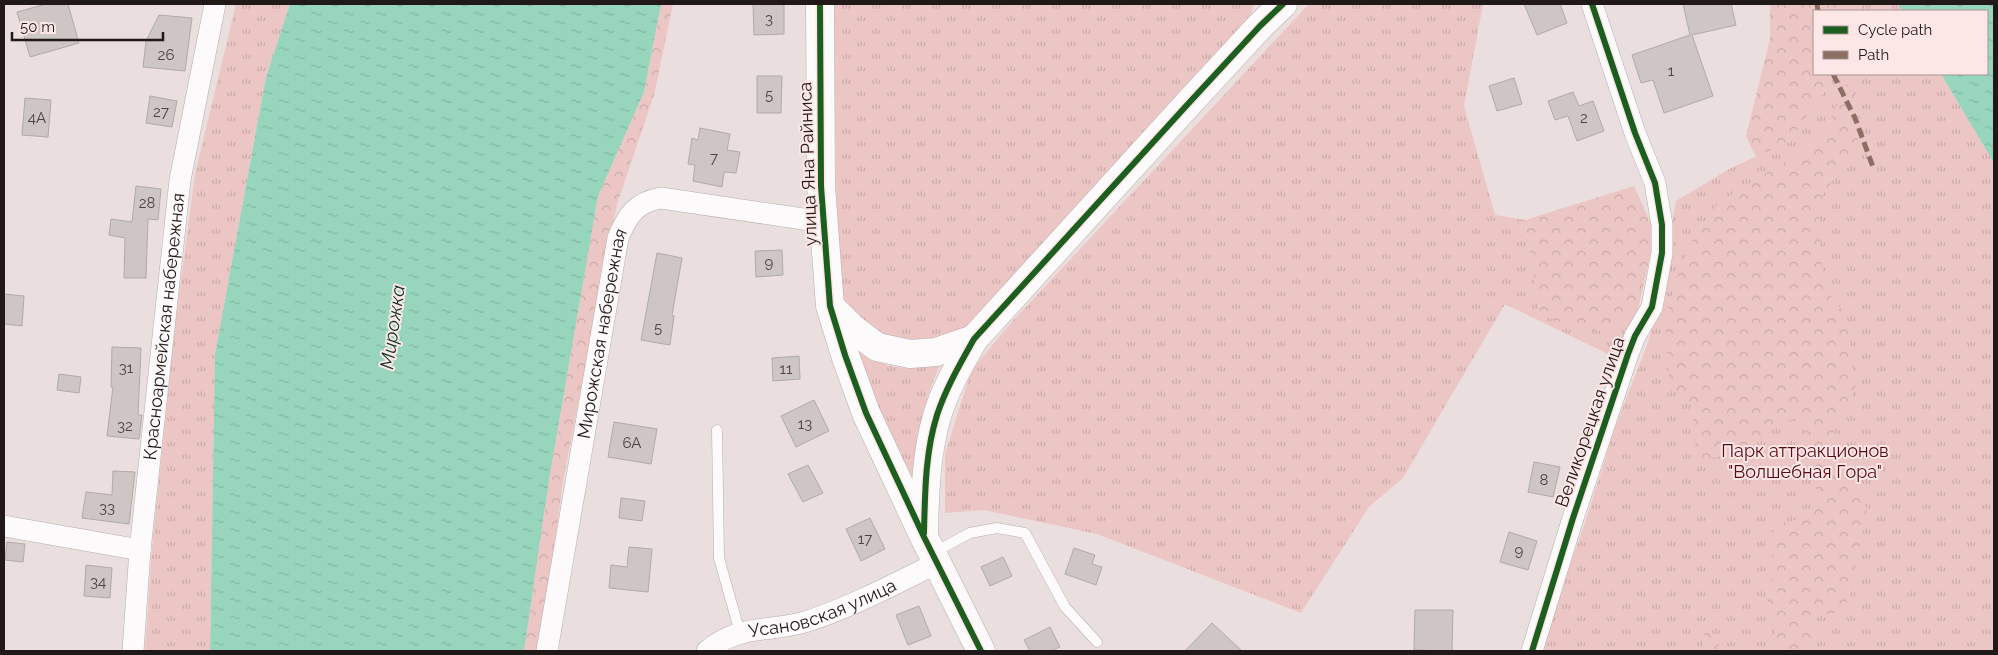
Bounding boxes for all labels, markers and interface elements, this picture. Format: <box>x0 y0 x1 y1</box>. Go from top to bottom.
scale bar <box>12 10 164 42</box>
house number: 3 <box>765 10 773 28</box>
legend <box>1813 10 1988 75</box>
text: 50 m <box>20 18 55 36</box>
text: Cycle path <box>1858 21 1932 39</box>
house number: 26 <box>158 46 174 64</box>
text: Path <box>1858 46 1889 64</box>
house number: 1 <box>1668 62 1675 80</box>
street label: улица Яна Райниса <box>794 82 821 247</box>
house number: 5 <box>765 86 773 104</box>
house number: 27 <box>153 103 169 121</box>
house number: 4А <box>28 109 46 127</box>
house number: 2 <box>1580 109 1588 127</box>
house number: 7 <box>710 149 718 167</box>
street label: Красноармейская набережная <box>139 192 189 461</box>
house number: 28 <box>139 194 155 212</box>
street label: Мирожская набережная <box>573 225 631 440</box>
house number: 9 <box>765 254 774 272</box>
water label: Мирожка <box>375 284 409 370</box>
house number: 5 <box>654 319 662 337</box>
street label: Великорецкая улица <box>1551 334 1629 510</box>
house number: 31 <box>119 359 134 377</box>
house number: 11 <box>780 360 793 378</box>
house number: 13 <box>798 415 812 433</box>
house number: 32 <box>117 417 133 435</box>
house number: 6А <box>623 434 641 452</box>
park label: Парк аттракционов "Волшебная Гора" <box>1721 440 1889 482</box>
house number: 8 <box>1540 471 1549 489</box>
house number: 33 <box>99 499 115 517</box>
house number: 17 <box>858 530 872 548</box>
house number: 9 <box>1515 542 1524 560</box>
house number: 34 <box>90 573 106 591</box>
street label: Усановская улица <box>747 574 899 641</box>

